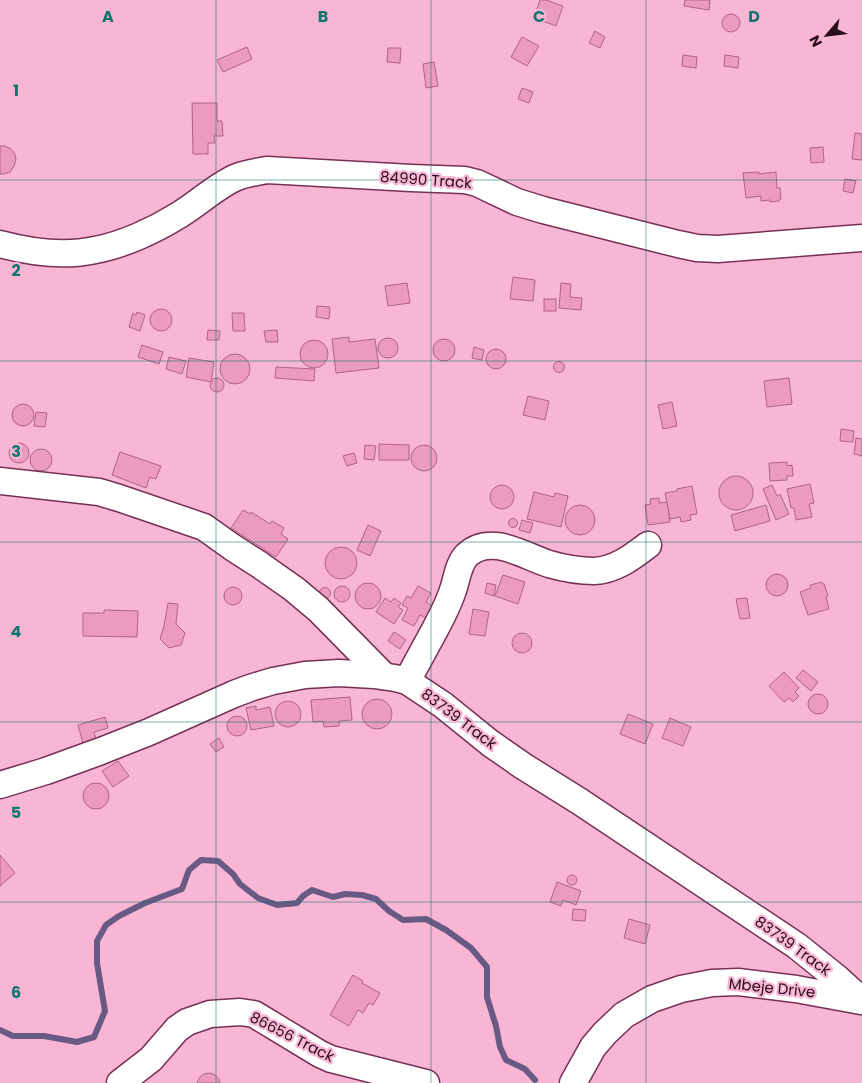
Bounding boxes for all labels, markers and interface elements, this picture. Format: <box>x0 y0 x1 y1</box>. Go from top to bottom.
text: A <box>102 5 114 28</box>
text: B <box>318 5 328 28</box>
text: C <box>533 5 545 28</box>
text: D <box>748 5 760 28</box>
north arrow <box>802 10 852 60</box>
text: N <box>804 32 827 50</box>
text: 1 <box>13 79 19 102</box>
street label: 84990 Track <box>379 166 473 193</box>
text: 2 <box>11 259 21 282</box>
text: 3 <box>11 440 21 463</box>
text: 4 <box>11 620 22 643</box>
street label: 83739 Track <box>417 683 502 754</box>
text: 5 <box>11 801 21 824</box>
street label: 83739 Track <box>751 911 836 981</box>
street label: Mbeje Drive <box>728 973 816 1002</box>
text: 6 <box>11 981 21 1004</box>
street label: 86656 Track <box>246 1006 338 1067</box>

